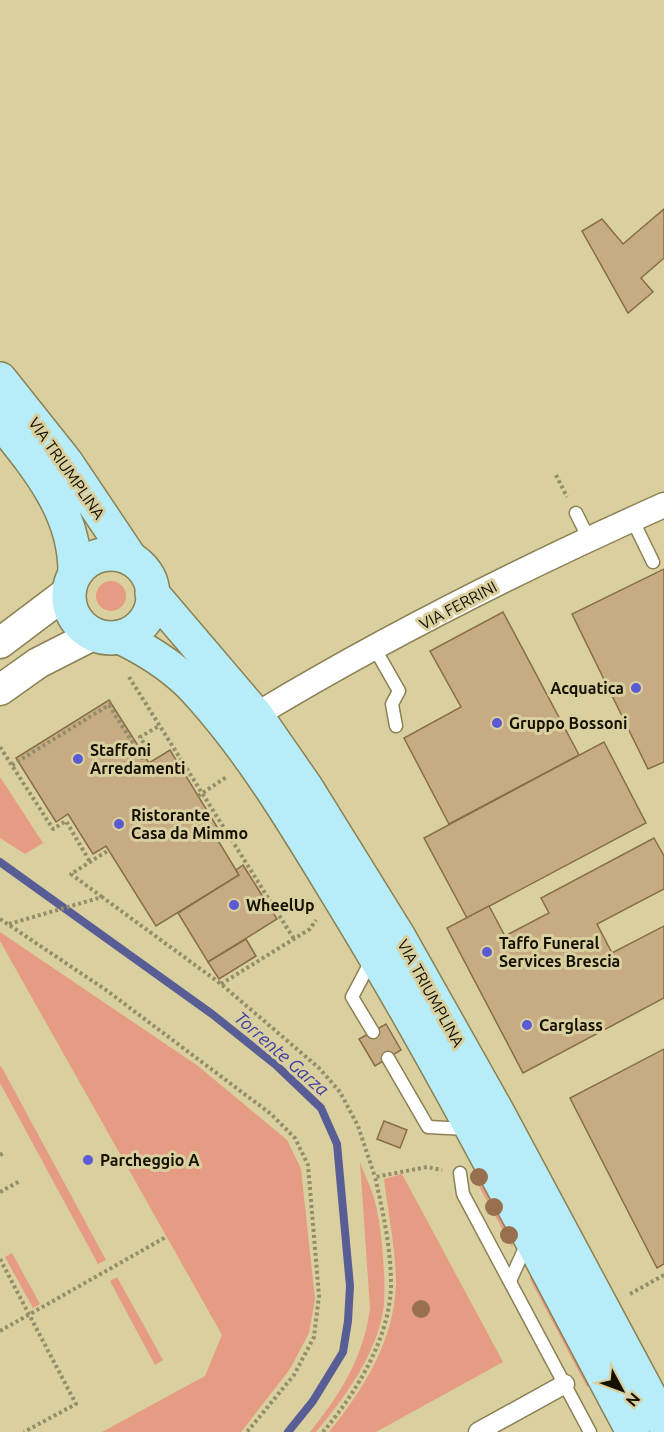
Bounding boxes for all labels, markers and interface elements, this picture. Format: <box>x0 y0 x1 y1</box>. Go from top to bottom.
street label: VIA TRIUMPLINA <box>25 414 109 523</box>
street label: VIA FERRINI <box>416 577 500 633</box>
place label: Acquatica <box>550 679 624 697</box>
marker: Acquatica <box>629 681 643 695</box>
place label: Gruppo Bossoni <box>509 714 627 732</box>
marker: Gruppo Bossoni <box>490 716 504 730</box>
place label: Staffoni Arredamenti <box>90 741 185 777</box>
marker: Staffoni Arredamenti <box>71 752 85 766</box>
place label: Ristorante Casa da Mimmo <box>131 806 248 842</box>
marker: Ristorante Casa da Mimmo <box>112 817 126 831</box>
place label: WheelUp <box>246 896 315 914</box>
marker: WheelUp <box>227 898 241 912</box>
place label: Taffo Funeral Services Brescia <box>499 934 620 970</box>
street label: VIA TRIUMPLINA <box>394 936 468 1050</box>
marker: Taffo Funeral Services Brescia <box>480 945 494 959</box>
water label: Torrente Garza <box>231 1007 333 1099</box>
place label: Carglass <box>539 1016 603 1034</box>
marker: Carglass <box>520 1018 534 1032</box>
place label: Parcheggio A <box>100 1151 200 1169</box>
marker: Parcheggio A <box>81 1153 95 1167</box>
north arrow <box>592 1360 652 1420</box>
text: N <box>623 1389 644 1410</box>

